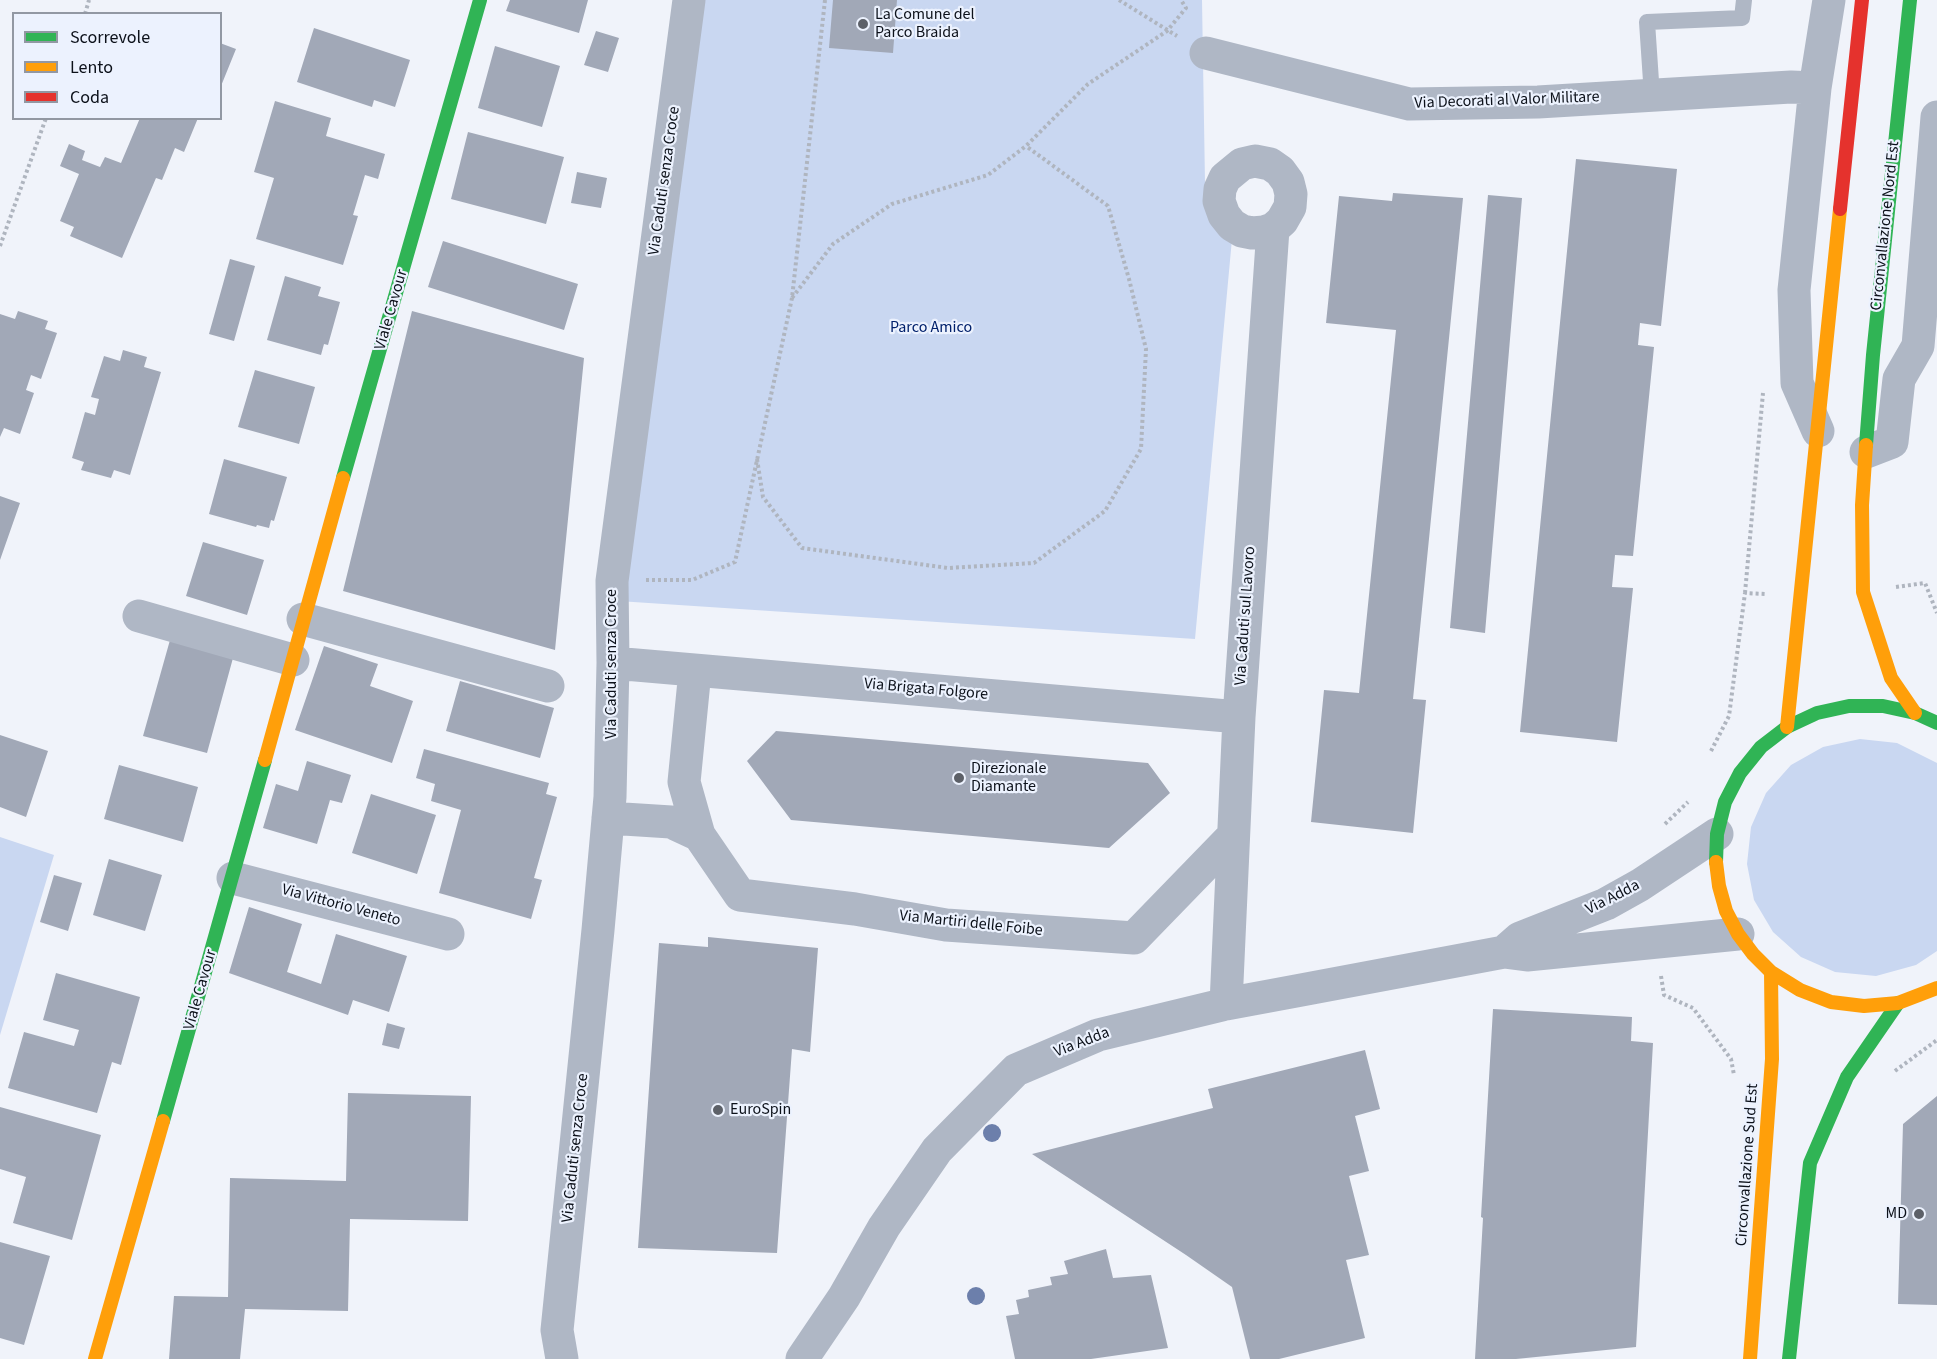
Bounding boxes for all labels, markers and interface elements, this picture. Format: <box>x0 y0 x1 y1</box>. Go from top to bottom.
place label: La Comune del Parco Braida <box>875 5 975 43</box>
legend <box>12 12 222 120</box>
marker: La Comune del Parco Braida <box>856 17 870 31</box>
text: Scorrevole <box>70 25 150 50</box>
text: Lento <box>70 55 113 80</box>
text: Coda <box>70 85 109 110</box>
street label: Via Decorati al Valor Militare <box>1414 88 1600 114</box>
street label: Via Caduti senza Croce <box>645 105 685 257</box>
street label: Circonvallazione Nord Est <box>1868 140 1904 312</box>
street label: Viale Cavour <box>371 267 413 353</box>
park label: Parco Amico <box>890 318 972 338</box>
street label: Via Caduti sul Lavoro <box>1232 546 1260 686</box>
street label: Via Caduti senza Croce <box>602 589 622 739</box>
street label: Via Brigata Folgore <box>863 675 989 705</box>
place label: Direzionale Diamante <box>971 759 1046 797</box>
marker: Direzionale Diamante <box>952 771 966 785</box>
street label: Via Adda <box>1583 876 1643 920</box>
street label: Via Vittorio Veneto <box>279 881 403 931</box>
street label: Via Martiri delle Foibe <box>898 907 1044 941</box>
street label: Viale Cavour <box>180 947 222 1033</box>
street label: Via Adda <box>1052 1024 1112 1062</box>
street label: Via Caduti senza Croce <box>559 1072 593 1224</box>
street label: Circonvallazione Sud Est <box>1733 1083 1763 1247</box>
place label: EuroSpin <box>730 1100 791 1120</box>
marker: EuroSpin <box>711 1103 725 1117</box>
place label: MD <box>1886 1204 1907 1224</box>
marker: MD <box>1912 1207 1926 1221</box>

